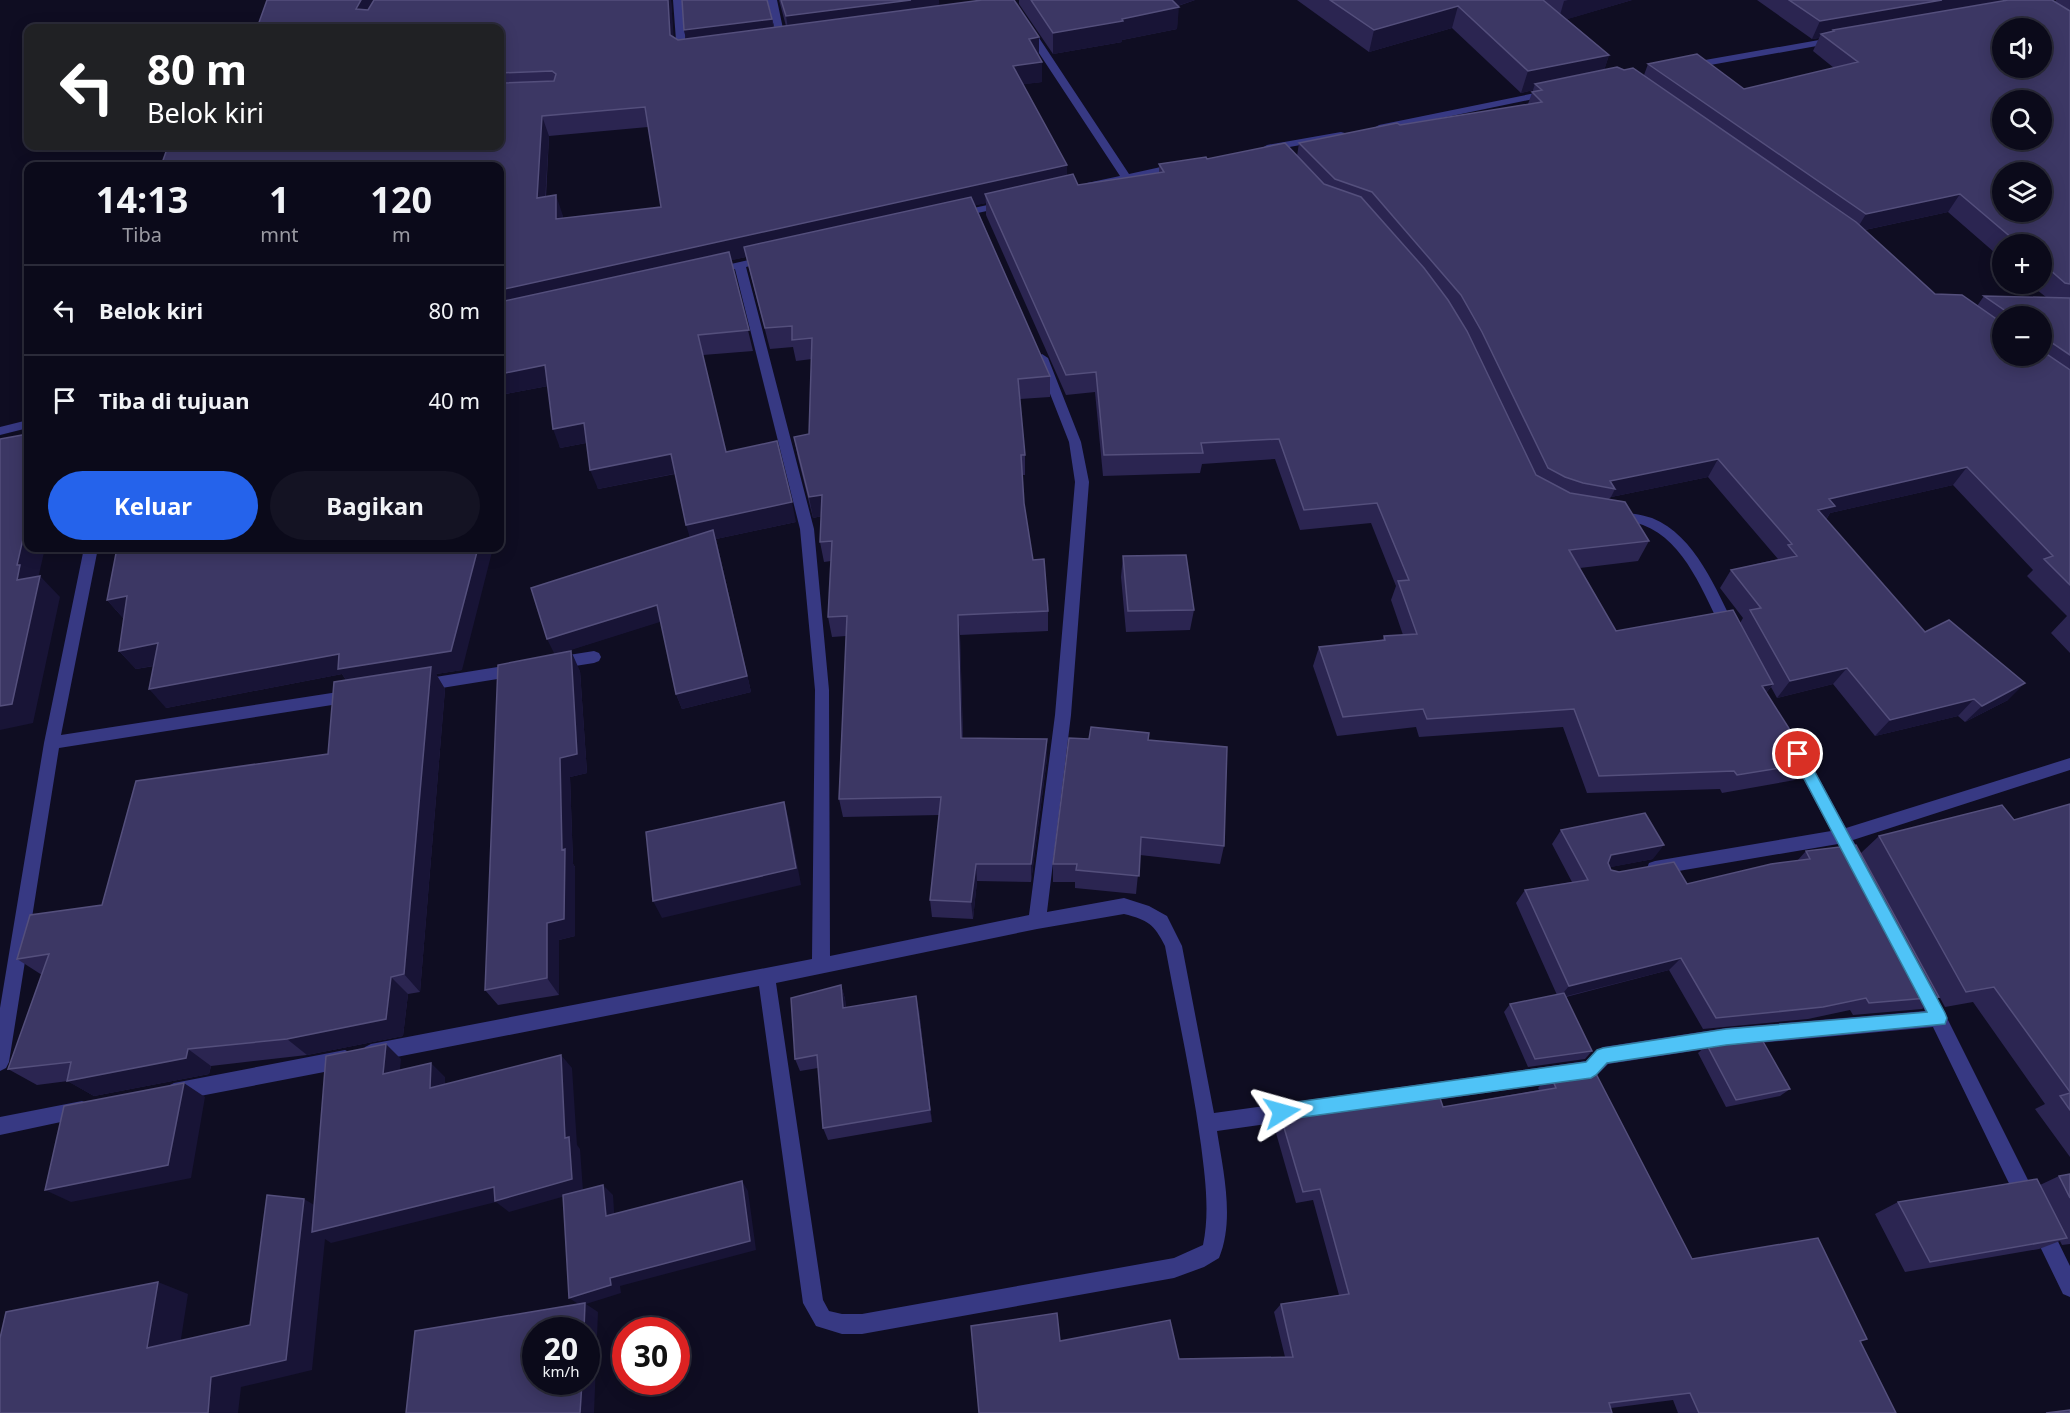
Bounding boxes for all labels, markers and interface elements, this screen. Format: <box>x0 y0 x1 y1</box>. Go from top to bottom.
map controls <box>1992 18 2052 366</box>
button: sound <box>1992 18 2052 78</box>
text: 80 m <box>147 40 247 97</box>
icon: left <box>48 48 126 126</box>
button: search <box>1992 90 2052 150</box>
text: Belok kiri <box>147 94 264 131</box>
button: layers <box>1992 162 2052 222</box>
text: 14:13 <box>96 175 188 224</box>
text: 1 <box>269 175 290 224</box>
text: 120 <box>370 175 432 224</box>
text: Tiba <box>122 221 162 248</box>
text: mnt <box>260 221 298 248</box>
text: m <box>392 221 411 248</box>
button: + <box>1992 234 2052 294</box>
icon: left <box>48 294 81 327</box>
text: Belok kiri <box>99 295 203 325</box>
text: 80 m <box>429 295 480 325</box>
button: − <box>1992 306 2052 366</box>
icon: arrive <box>48 384 81 417</box>
text: Tiba di tujuan <box>99 385 249 415</box>
text: 40 m <box>429 385 480 415</box>
button: Keluar <box>48 471 258 540</box>
button: Bagikan <box>270 471 480 540</box>
pin <box>1772 728 1823 779</box>
icon: arrive <box>1781 737 1814 770</box>
position arrow <box>1250 1080 1314 1144</box>
speed limit sign: 30 <box>612 1317 690 1395</box>
text: 20 <box>544 1328 578 1369</box>
text: km/h <box>543 1361 579 1381</box>

